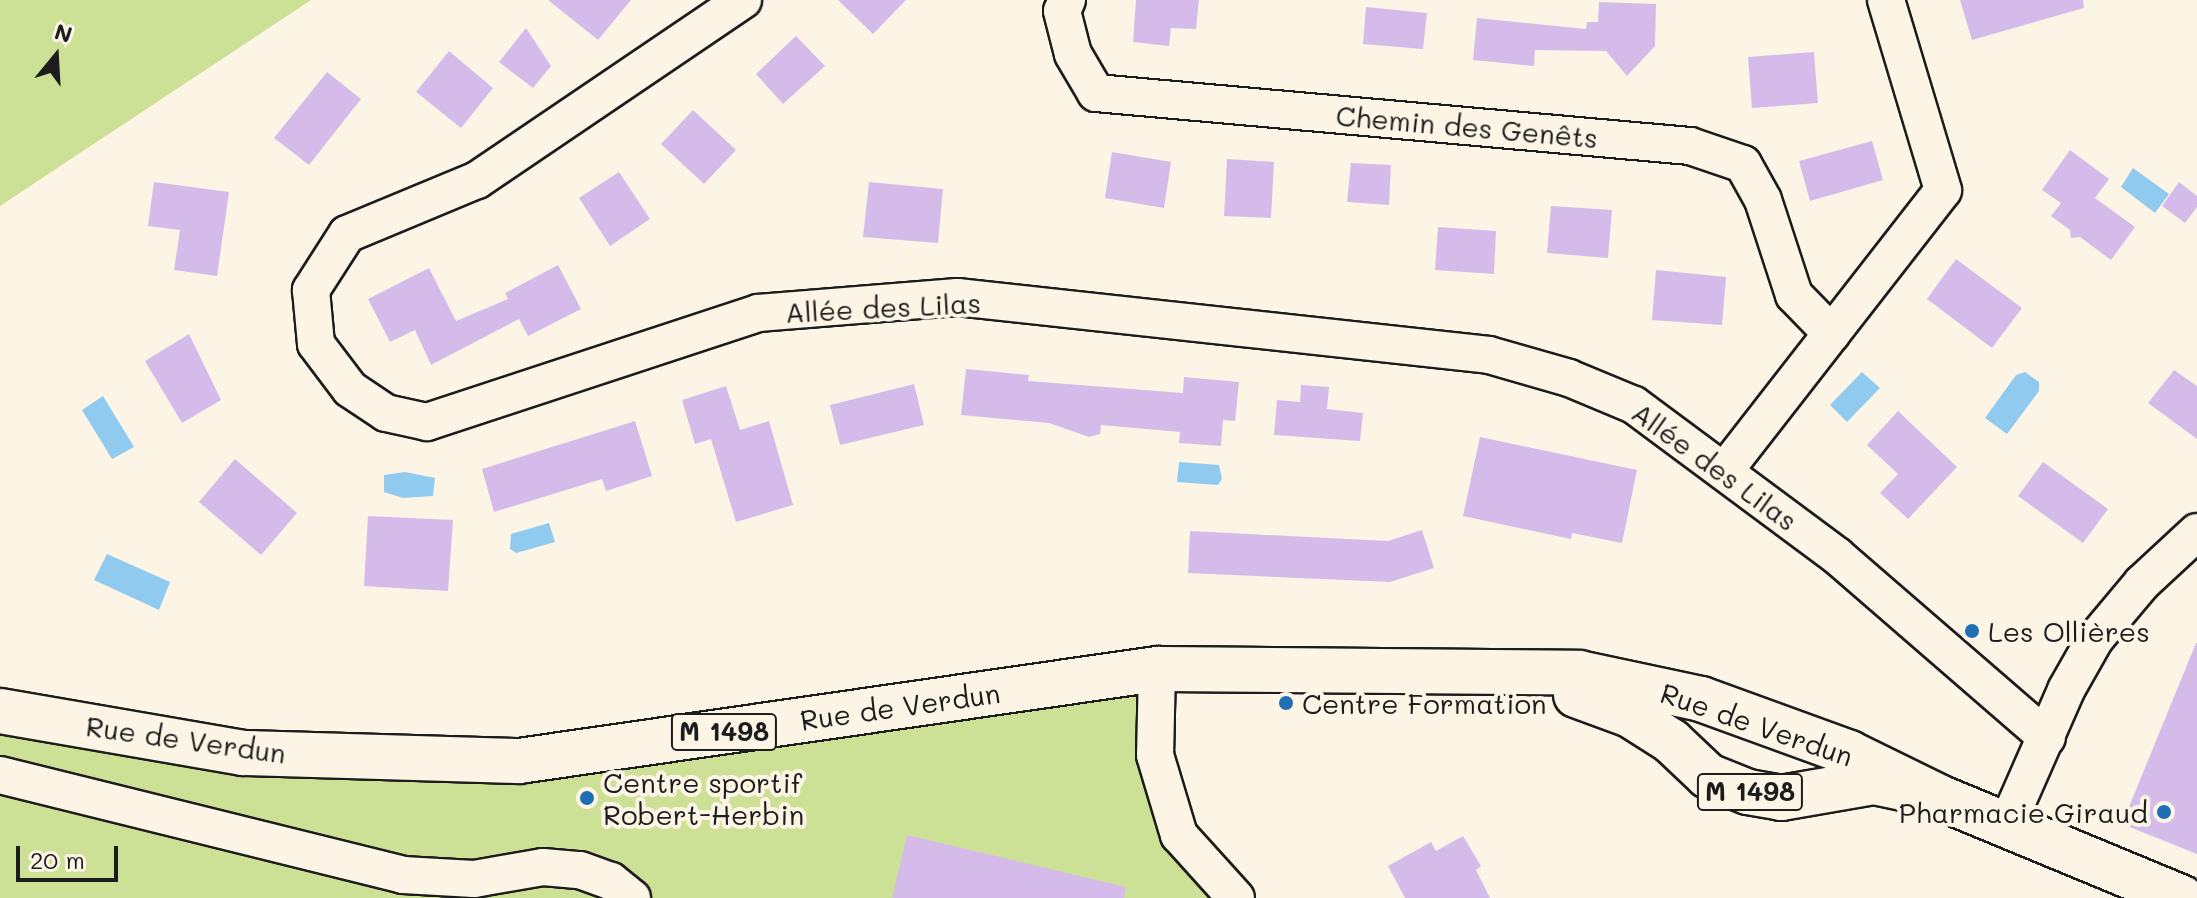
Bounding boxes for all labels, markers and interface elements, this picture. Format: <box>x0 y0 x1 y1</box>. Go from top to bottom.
north arrow <box>16 16 96 96</box>
text: N <box>51 16 76 49</box>
street label: Chemin des Genêts <box>1335 98 1599 154</box>
street label: Allée des Lilas <box>784 285 982 329</box>
street label: Allée des Lilas <box>1626 395 1804 537</box>
place label: Les Ollières <box>1988 614 2150 648</box>
marker: Les Ollières <box>1963 622 1981 640</box>
street label: Rue de Verdun <box>798 675 1002 737</box>
street label: Rue de Verdun <box>1656 675 1858 773</box>
place label: Centre Formation <box>1302 686 1547 720</box>
marker: Centre Formation <box>1277 694 1295 712</box>
street label: Rue de Verdun <box>84 708 288 770</box>
road number: M 1498 <box>670 710 778 754</box>
place label: Centre sportif Robert-Herbin <box>603 765 804 831</box>
road number: M 1498 <box>1696 770 1804 814</box>
marker: Centre sportif Robert-Herbin <box>578 789 596 807</box>
place label: Pharmacie Giraud <box>1899 795 2148 829</box>
marker: Pharmacie Giraud <box>2155 803 2173 821</box>
scale bar <box>20 830 122 880</box>
text: 20 m <box>30 844 85 875</box>

